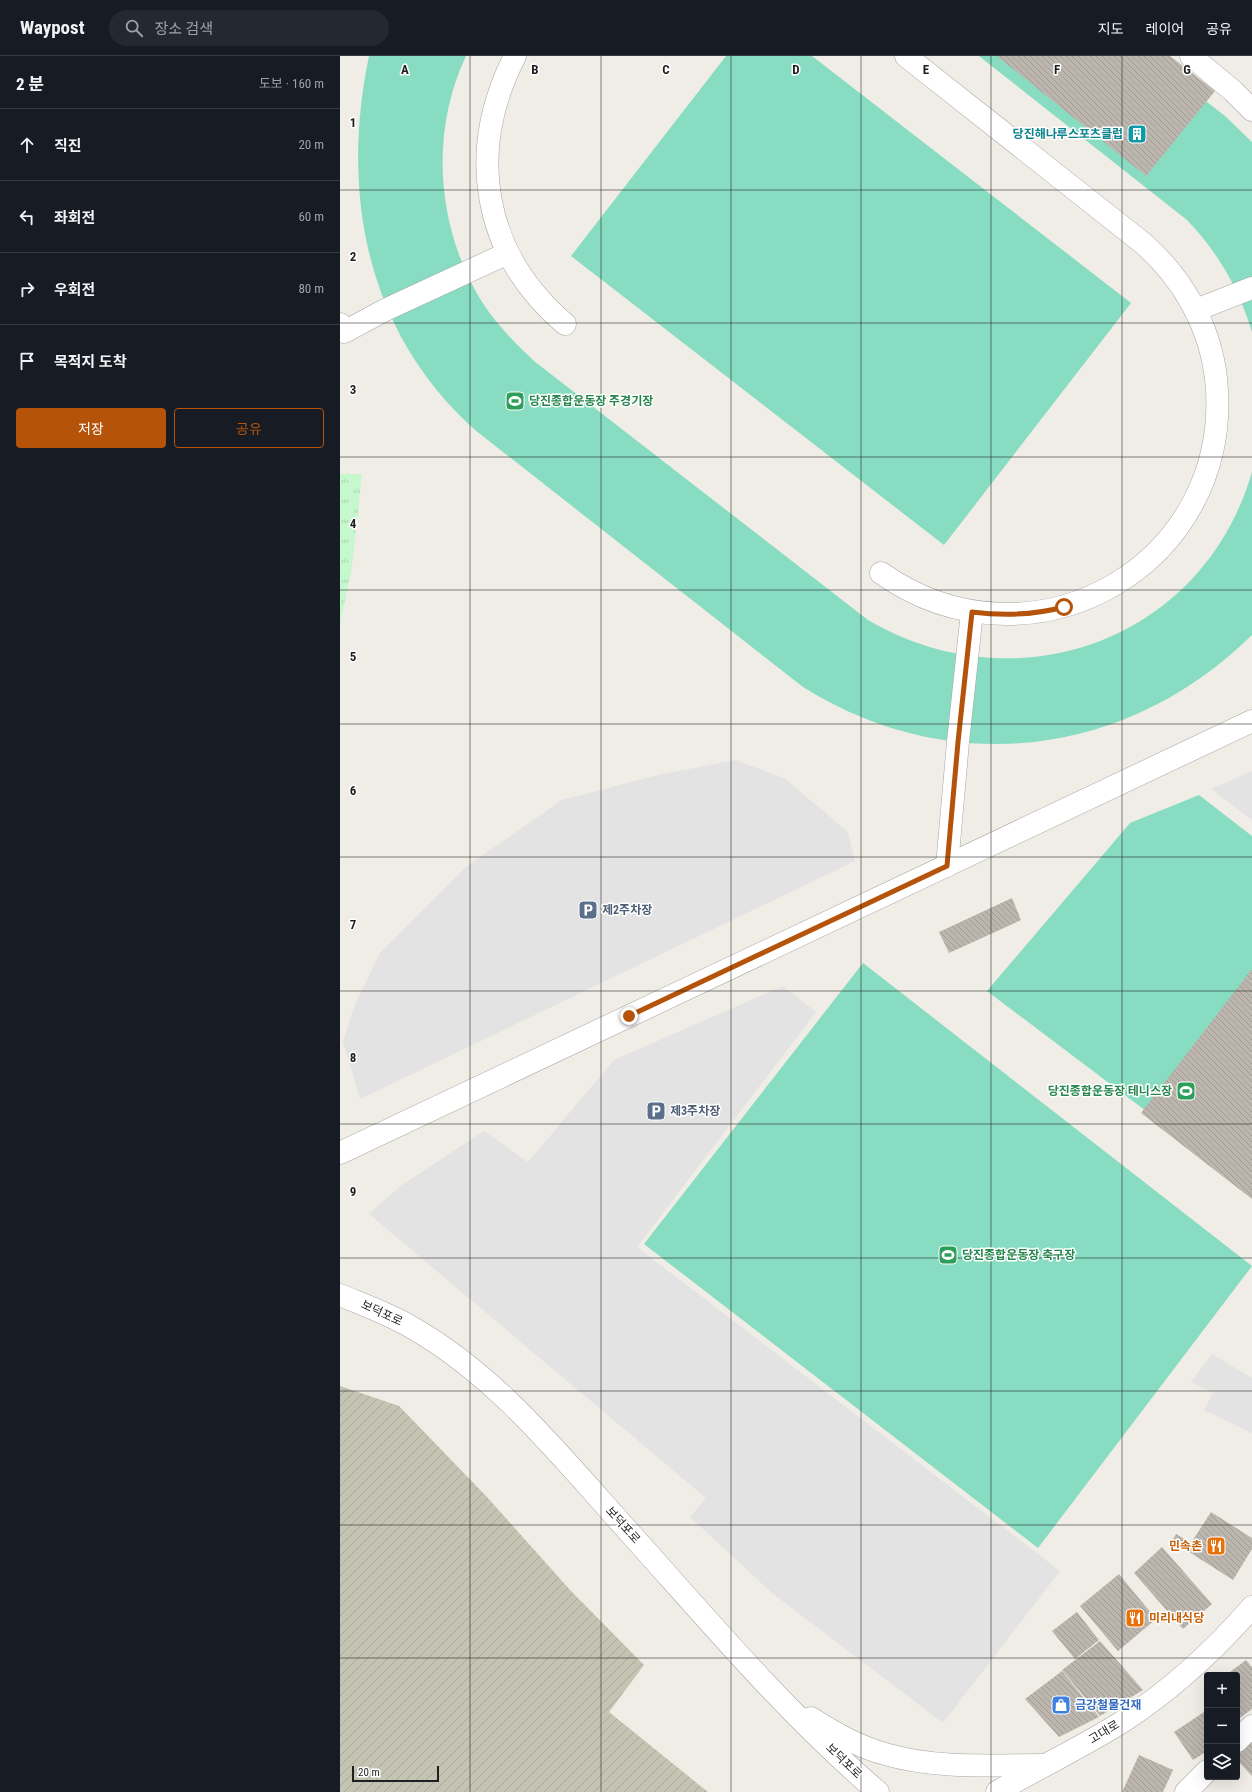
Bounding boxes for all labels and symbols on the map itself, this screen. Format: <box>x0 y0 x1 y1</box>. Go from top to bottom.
text: A <box>401 62 409 77</box>
text: B <box>531 62 539 77</box>
text: C <box>662 62 670 77</box>
text: D <box>792 62 800 77</box>
text: E <box>923 62 930 77</box>
text: F <box>1054 62 1060 77</box>
text: G <box>1183 62 1191 77</box>
text: 1 <box>350 115 356 130</box>
building icon: 당진해나루스포츠클럽 <box>1126 123 1148 145</box>
place label: 당진해나루스포츠클럽 <box>1013 127 1123 141</box>
text: 2 <box>350 249 357 264</box>
text: 3 <box>350 382 356 397</box>
sports icon: 당진종합운동장 주경기장 <box>504 390 526 412</box>
place label: 당진종합운동장 주경기장 <box>529 394 653 408</box>
text: 4 <box>350 516 357 531</box>
route start <box>1055 598 1073 616</box>
text: 5 <box>350 649 357 664</box>
text: 6 <box>350 783 357 798</box>
parking icon: 제2주차장 <box>577 899 599 921</box>
place label: 제2주차장 <box>602 903 652 917</box>
text: 7 <box>350 917 357 932</box>
route end <box>620 1007 638 1025</box>
text: 8 <box>350 1050 356 1065</box>
sports icon: 당진종합운동장 테니스장 <box>1175 1080 1197 1102</box>
place label: 당진종합운동장 테니스장 <box>1048 1084 1172 1098</box>
parking icon: 제3주차장 <box>645 1100 667 1122</box>
place label: 제3주차장 <box>670 1104 720 1118</box>
text: 9 <box>350 1184 356 1199</box>
sports icon: 당진종합운동장 축구장 <box>937 1244 959 1266</box>
place label: 당진종합운동장 축구장 <box>962 1248 1075 1262</box>
street label: 보덕포로 <box>359 1297 405 1329</box>
street label: 보덕포로 <box>603 1504 643 1546</box>
restaurant icon: 민속촌 <box>1205 1535 1227 1557</box>
place label: 민속촌 <box>1169 1539 1202 1553</box>
restaurant icon: 미리내식당 <box>1124 1607 1146 1629</box>
place label: 미리내식당 <box>1149 1611 1204 1625</box>
shop icon: 금강철물건재 <box>1050 1694 1072 1716</box>
place label: 금강철물건재 <box>1075 1698 1141 1712</box>
street label: 고대로 <box>1086 1717 1122 1747</box>
street label: 보덕포로 <box>823 1741 865 1781</box>
scale bar <box>352 1764 439 1783</box>

